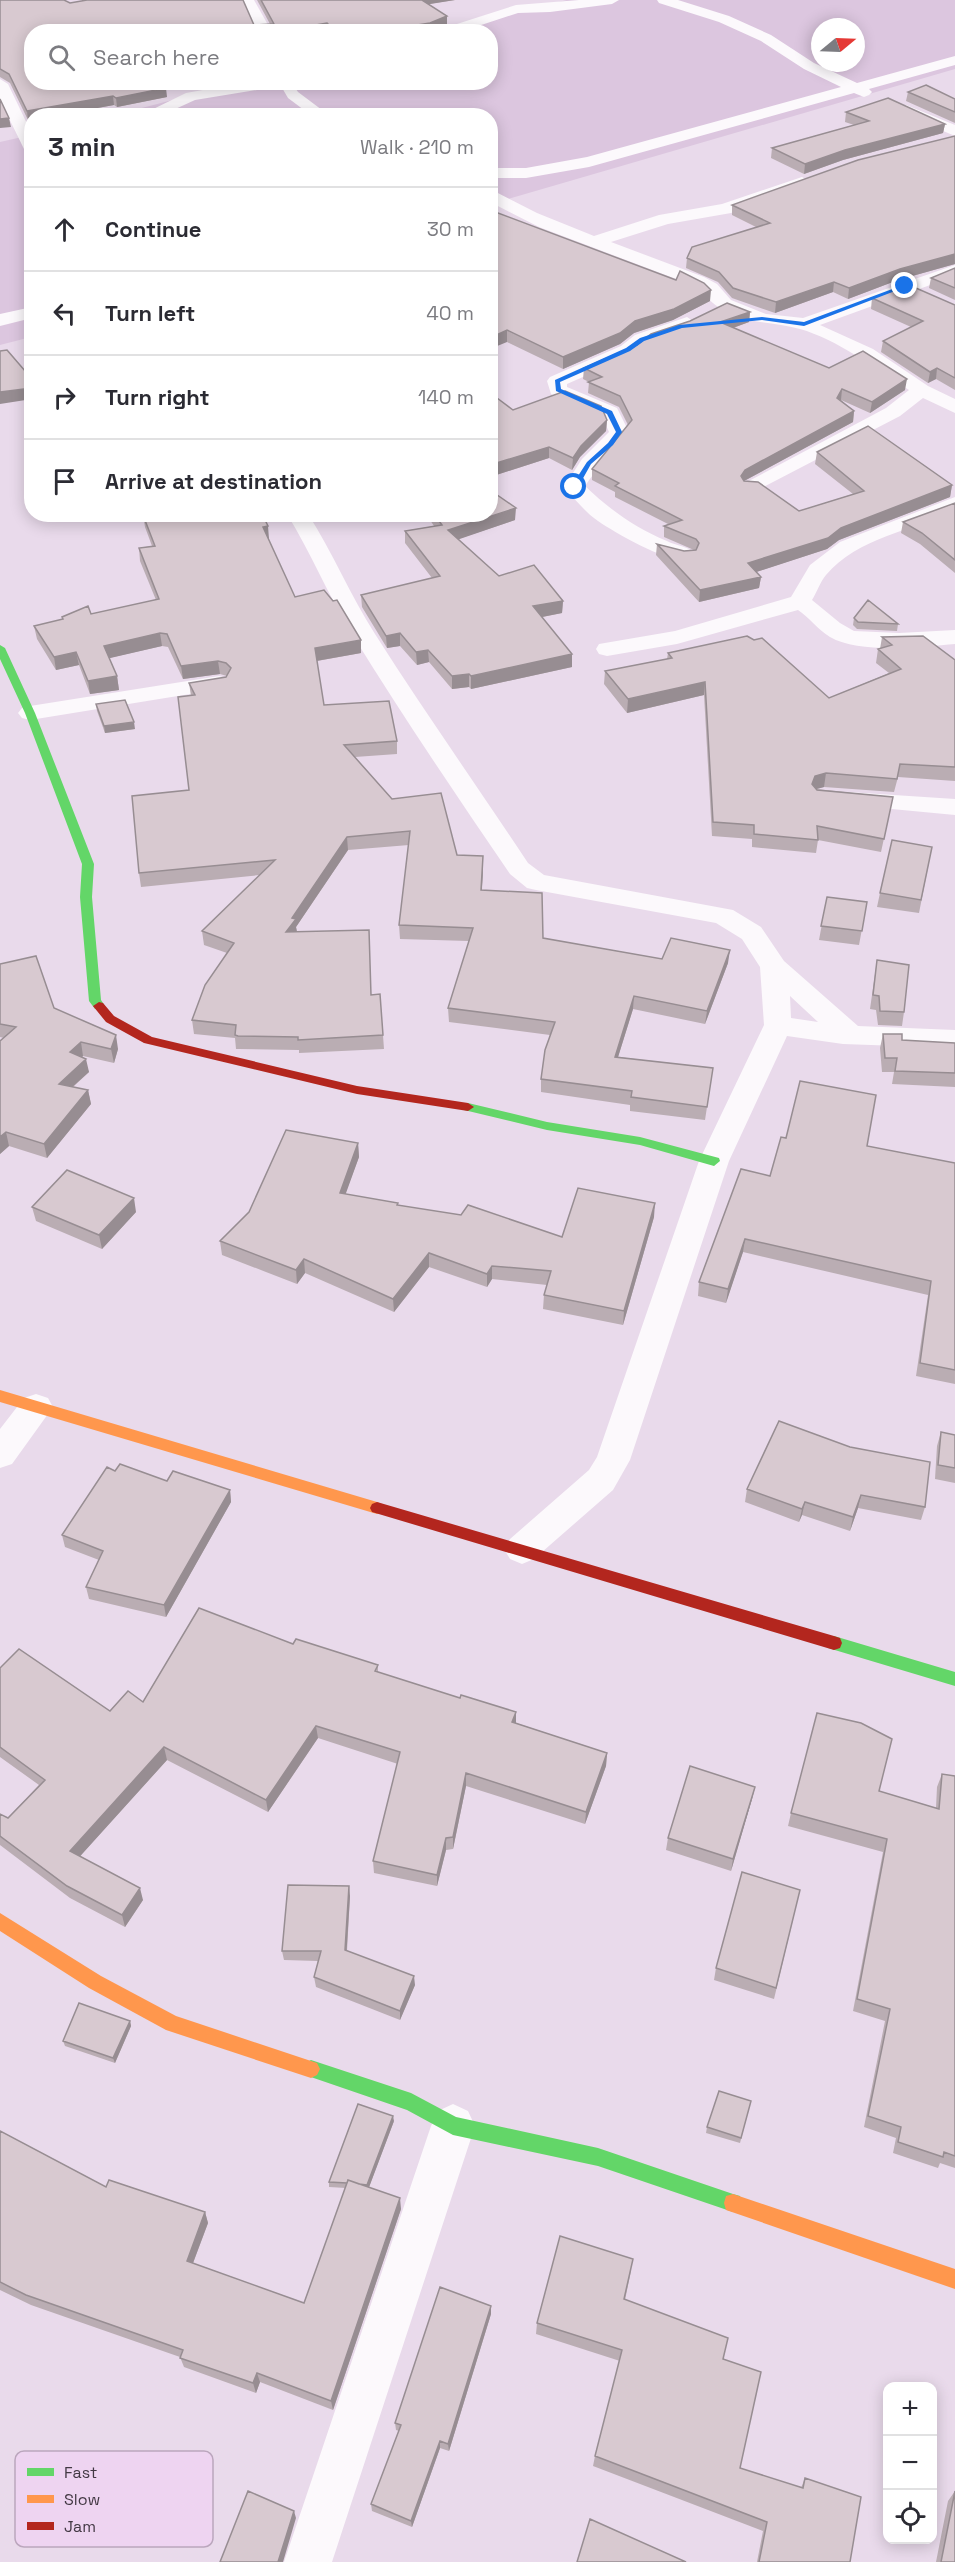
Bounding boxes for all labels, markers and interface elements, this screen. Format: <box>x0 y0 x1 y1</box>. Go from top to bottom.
north arrow <box>811 18 865 72</box>
search box <box>24 24 498 90</box>
icon: search <box>45 41 78 74</box>
text: Search here <box>93 43 220 71</box>
text: 3 min <box>48 130 116 164</box>
text: Walk · 210 m <box>360 134 474 160</box>
icon: ahead <box>48 213 81 246</box>
text: Continue <box>105 215 201 243</box>
text: 30 m <box>427 216 474 242</box>
route end <box>891 272 917 298</box>
icon: left <box>48 297 81 330</box>
text: Turn left <box>105 299 195 327</box>
text: 40 m <box>426 300 474 326</box>
icon: right <box>48 381 81 414</box>
text: Turn right <box>105 383 210 411</box>
text: 140 m <box>418 384 474 410</box>
icon: arrive <box>48 465 81 498</box>
text: Arrive at destination <box>105 467 322 495</box>
route start <box>560 473 586 499</box>
map controls <box>883 2382 937 2544</box>
button: + <box>883 2382 937 2436</box>
button: − <box>883 2436 937 2490</box>
legend <box>15 2451 213 2547</box>
text: Fast <box>64 2462 97 2483</box>
text: Slow <box>64 2489 100 2510</box>
button: locate <box>883 2490 937 2544</box>
text: Jam <box>64 2516 96 2537</box>

